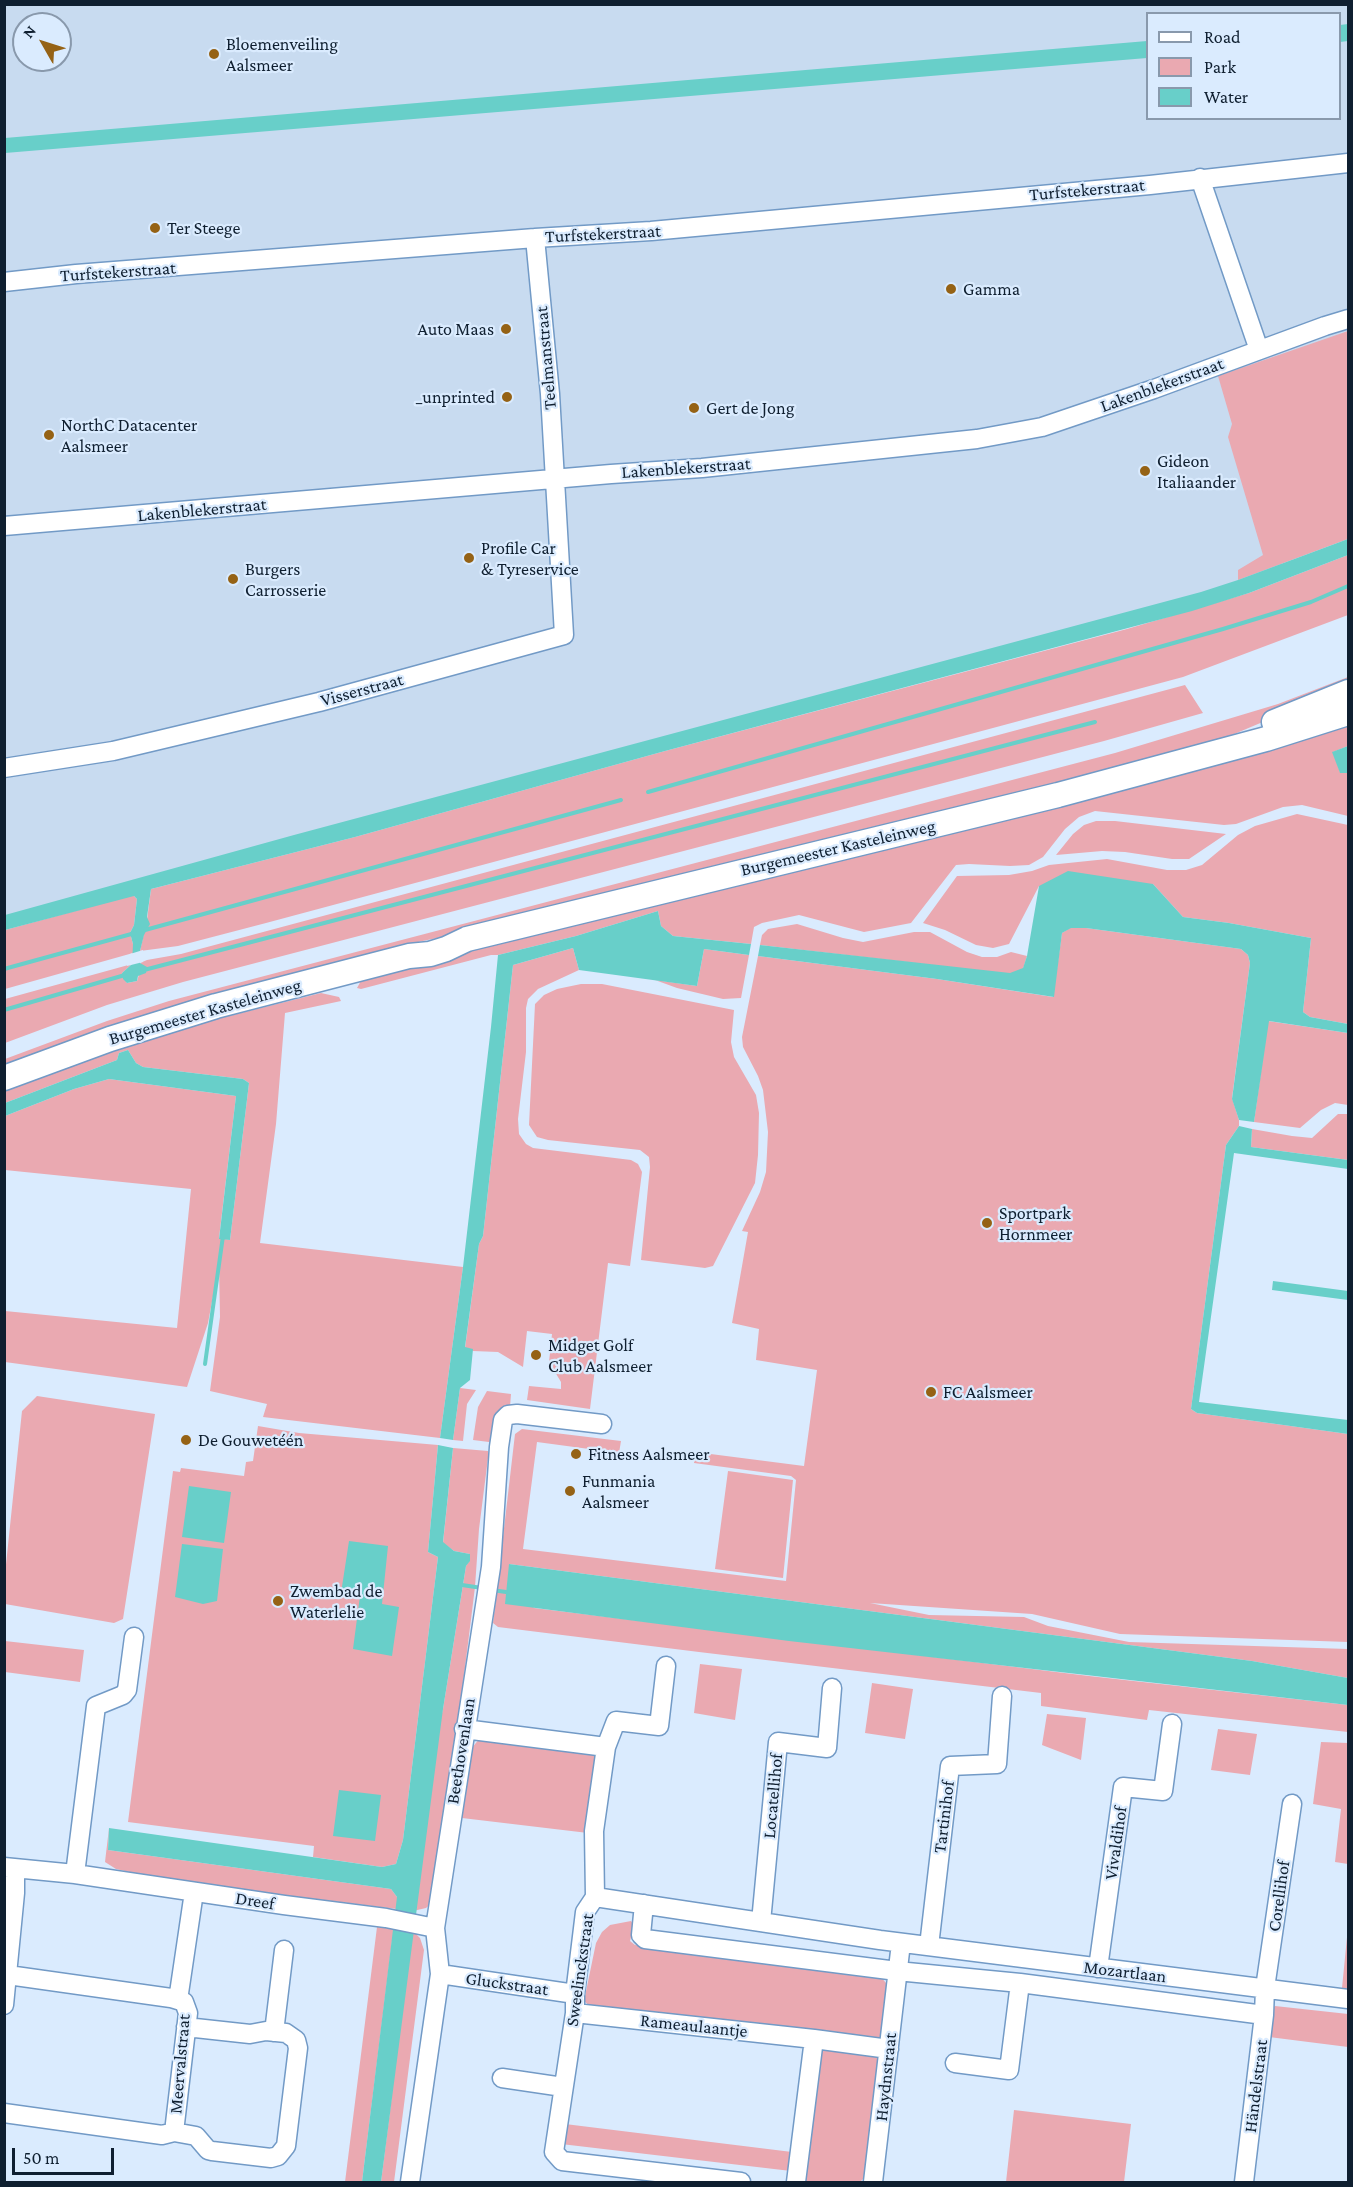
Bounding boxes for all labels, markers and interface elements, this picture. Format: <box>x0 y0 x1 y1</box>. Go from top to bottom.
north arrow <box>12 12 72 72</box>
legend <box>1146 12 1341 120</box>
text: N <box>19 22 39 41</box>
text: Road <box>1204 27 1241 47</box>
place label: Bloemenveiling Aalsmeer <box>226 33 338 76</box>
marker: Bloemenveiling Aalsmeer <box>207 47 221 61</box>
text: Park <box>1204 57 1236 77</box>
text: Water <box>1204 87 1248 107</box>
street label: Turfstekerstraat <box>1028 174 1146 206</box>
place label: Ter Steege <box>167 217 240 239</box>
street label: Turfstekerstraat <box>544 220 662 248</box>
marker: Ter Steege <box>148 221 162 235</box>
street label: Turfstekerstraat <box>59 257 177 287</box>
place label: Gamma <box>963 278 1020 300</box>
marker: Gamma <box>944 282 958 296</box>
street label: Teelmanstraat <box>531 305 561 411</box>
place label: Auto Maas <box>418 318 494 340</box>
marker: Auto Maas <box>499 322 513 336</box>
street label: Lakenblekerstraat <box>1097 353 1227 417</box>
place label: _unprinted <box>415 386 495 408</box>
marker: _unprinted <box>500 390 514 404</box>
place label: Gert de Jong <box>706 397 794 419</box>
marker: Gert de Jong <box>687 401 701 415</box>
place label: NorthC Datacenter Aalsmeer <box>61 414 197 456</box>
marker: NorthC Datacenter Aalsmeer <box>42 428 56 442</box>
place label: Gideon Italiaander <box>1157 450 1236 492</box>
street label: Lakenblekerstraat <box>621 453 751 483</box>
marker: Gideon Italiaander <box>1138 464 1152 478</box>
street label: Lakenblekerstraat <box>137 494 267 526</box>
place label: Profile Car & Tyreservice <box>481 537 579 580</box>
marker: Profile Car & Tyreservice <box>462 551 476 565</box>
place label: Burgers Carrosserie <box>245 558 326 600</box>
marker: Burgers Carrosserie <box>226 572 240 586</box>
street label: Visserstraat <box>318 669 406 711</box>
street label: Burgemeester Kasteleinweg <box>739 815 937 881</box>
street label: Burgemeester Kasteleinweg <box>106 974 304 1050</box>
place label: Sportpark Hornmeer <box>999 1202 1072 1244</box>
marker: Sportpark Hornmeer <box>980 1216 994 1230</box>
place label: Midget Golf Club Aalsmeer <box>548 1334 653 1376</box>
marker: Midget Golf Club Aalsmeer <box>529 1348 543 1362</box>
place label: FC Aalsmeer <box>943 1381 1033 1403</box>
marker: FC Aalsmeer <box>924 1385 938 1399</box>
place label: De Gouwetéén <box>198 1429 303 1451</box>
marker: De Gouwetéén <box>179 1433 193 1447</box>
place label: Fitness Aalsmeer <box>588 1443 710 1465</box>
marker: Fitness Aalsmeer <box>569 1447 583 1461</box>
place label: Funmania Aalsmeer <box>582 1470 655 1512</box>
marker: Funmania Aalsmeer <box>563 1484 577 1498</box>
place label: Zwembad de Waterlelie <box>290 1580 382 1622</box>
marker: Zwembad de Waterlelie <box>271 1594 285 1608</box>
street label: Beethovenlaan <box>442 1696 480 1806</box>
street label: Locatellihof <box>759 1752 787 1840</box>
street label: Tartinihof <box>929 1780 959 1854</box>
street label: Vivaldihof <box>1100 1805 1132 1881</box>
street label: Corellihof <box>1263 1859 1295 1933</box>
street label: Dreef <box>234 1887 276 1915</box>
street label: Sweelinckstraat <box>561 1912 599 2028</box>
street label: Mozartlaan <box>1082 1956 1168 1988</box>
street label: Gluckstraat <box>464 1968 550 2000</box>
street label: Rameaulaantje <box>639 2010 749 2042</box>
street label: Meervalstraat <box>165 2013 195 2115</box>
street label: Haydnstraat <box>871 2032 901 2122</box>
street label: Händelstraat <box>1240 2038 1272 2134</box>
scale bar <box>15 2136 117 2174</box>
text: 50 m <box>23 2148 60 2168</box>

